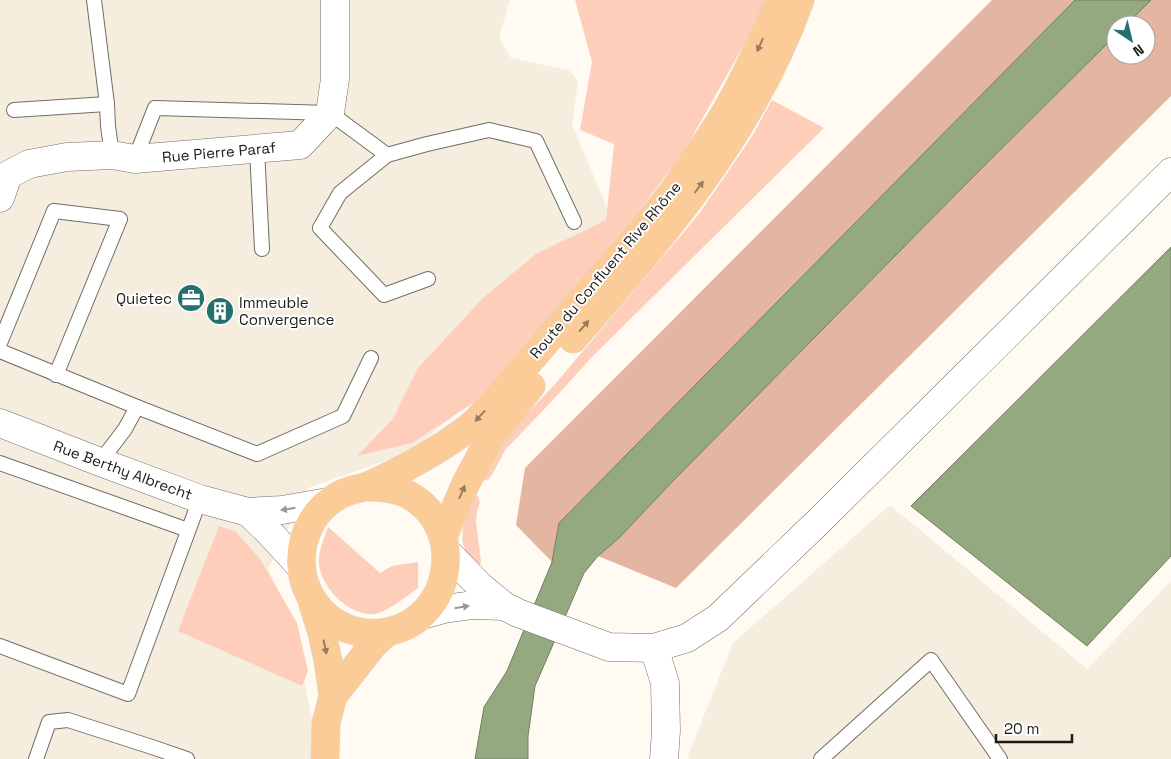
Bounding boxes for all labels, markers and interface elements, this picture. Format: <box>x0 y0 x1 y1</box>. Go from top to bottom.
north arrow <box>1106 15 1156 65</box>
one-way arrow <box>756 38 764 52</box>
text: N <box>1129 41 1147 61</box>
street label: Rue Pierre Paraf <box>161 138 277 166</box>
street label: Route du Confluent Rive Rhône <box>525 178 685 362</box>
one-way arrow <box>693 181 704 194</box>
office icon: Quietec <box>176 283 206 313</box>
place label: Quietec <box>116 289 172 308</box>
place label: Immeuble Convergence <box>239 293 335 329</box>
building icon: Immeuble Convergence <box>205 296 235 326</box>
one-way arrow <box>579 320 590 333</box>
one-way arrow <box>474 410 486 422</box>
street label: Rue Berthy Albrecht <box>51 436 195 504</box>
one-way arrow <box>458 484 466 499</box>
one-way arrow <box>280 505 296 513</box>
one-way arrow <box>455 602 471 610</box>
one-way arrow <box>321 639 329 655</box>
scale bar <box>996 712 1072 744</box>
text: 20 m <box>1004 719 1039 738</box>

